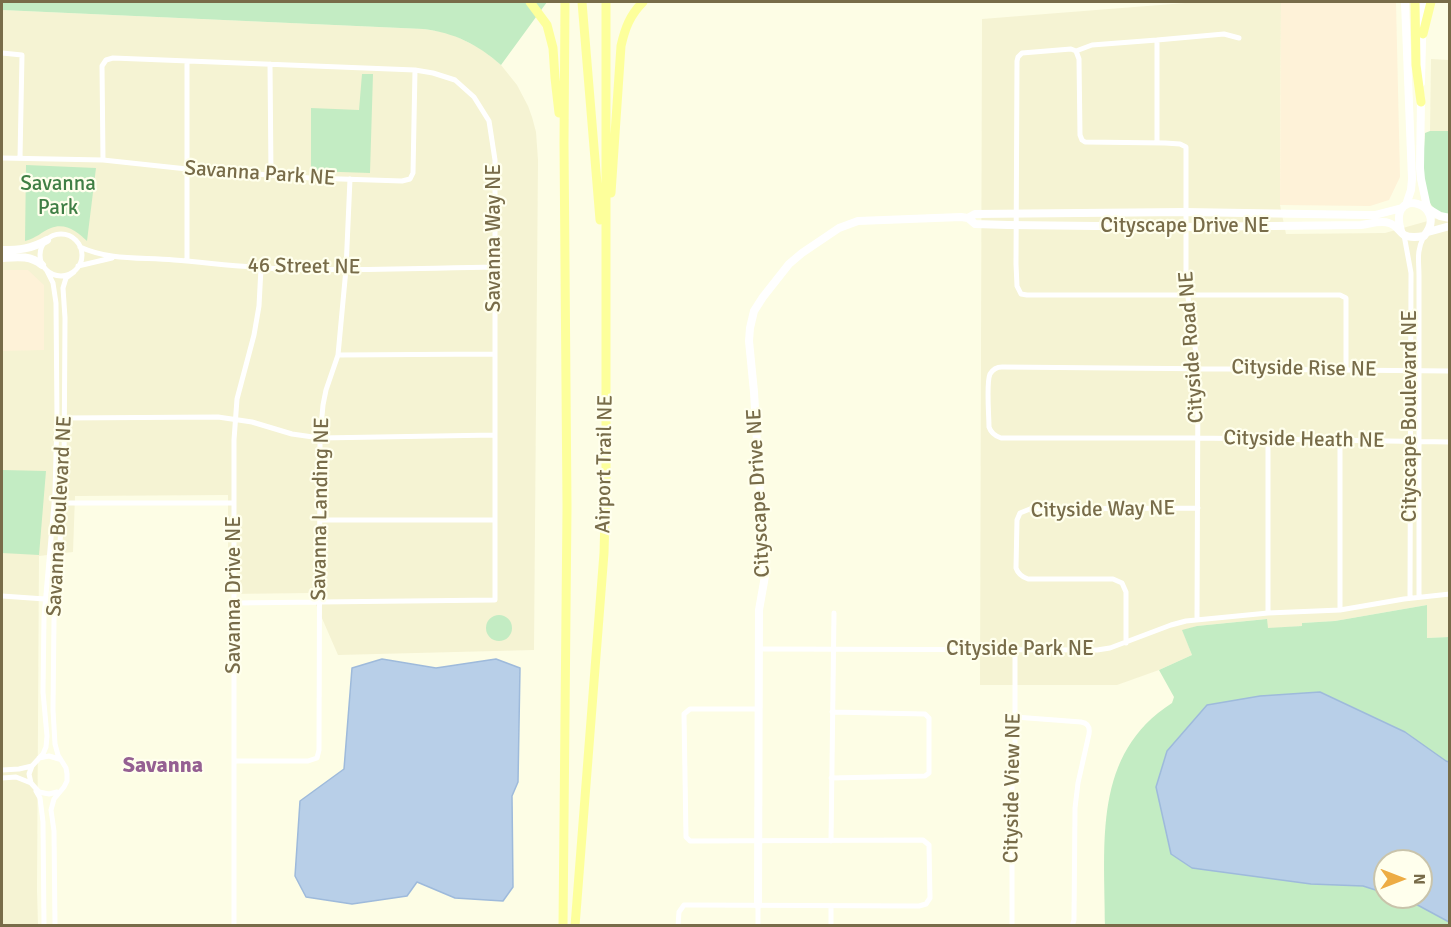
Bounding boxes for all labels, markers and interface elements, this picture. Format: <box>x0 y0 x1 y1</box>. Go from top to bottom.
street label: Savanna Park NE <box>184 156 336 192</box>
street label: Savanna Way NE <box>481 164 507 312</box>
park label: Savanna Park <box>20 171 96 221</box>
street label: Cityscape Drive NE <box>1100 213 1270 239</box>
street label: 46 Street NE <box>247 253 361 281</box>
street label: Cityside Road NE <box>1174 270 1210 424</box>
street label: Cityscape Boulevard NE <box>1397 310 1423 522</box>
street label: Cityside Rise NE <box>1231 355 1377 383</box>
street label: Airport Trail NE <box>591 394 619 534</box>
street label: Cityscape Drive NE <box>742 408 776 578</box>
street label: Savanna Boulevard NE <box>42 415 78 617</box>
street label: Savanna Landing NE <box>307 417 335 601</box>
street label: Cityside Heath NE <box>1223 426 1385 454</box>
street label: Cityside Way NE <box>1030 496 1176 524</box>
street label: Savanna Drive NE <box>221 516 247 674</box>
street label: Cityside Park NE <box>946 636 1094 662</box>
street label: Cityside View NE <box>999 712 1027 864</box>
district label: Savanna <box>123 753 203 779</box>
north arrow <box>1373 849 1433 909</box>
text: N <box>1409 873 1429 885</box>

